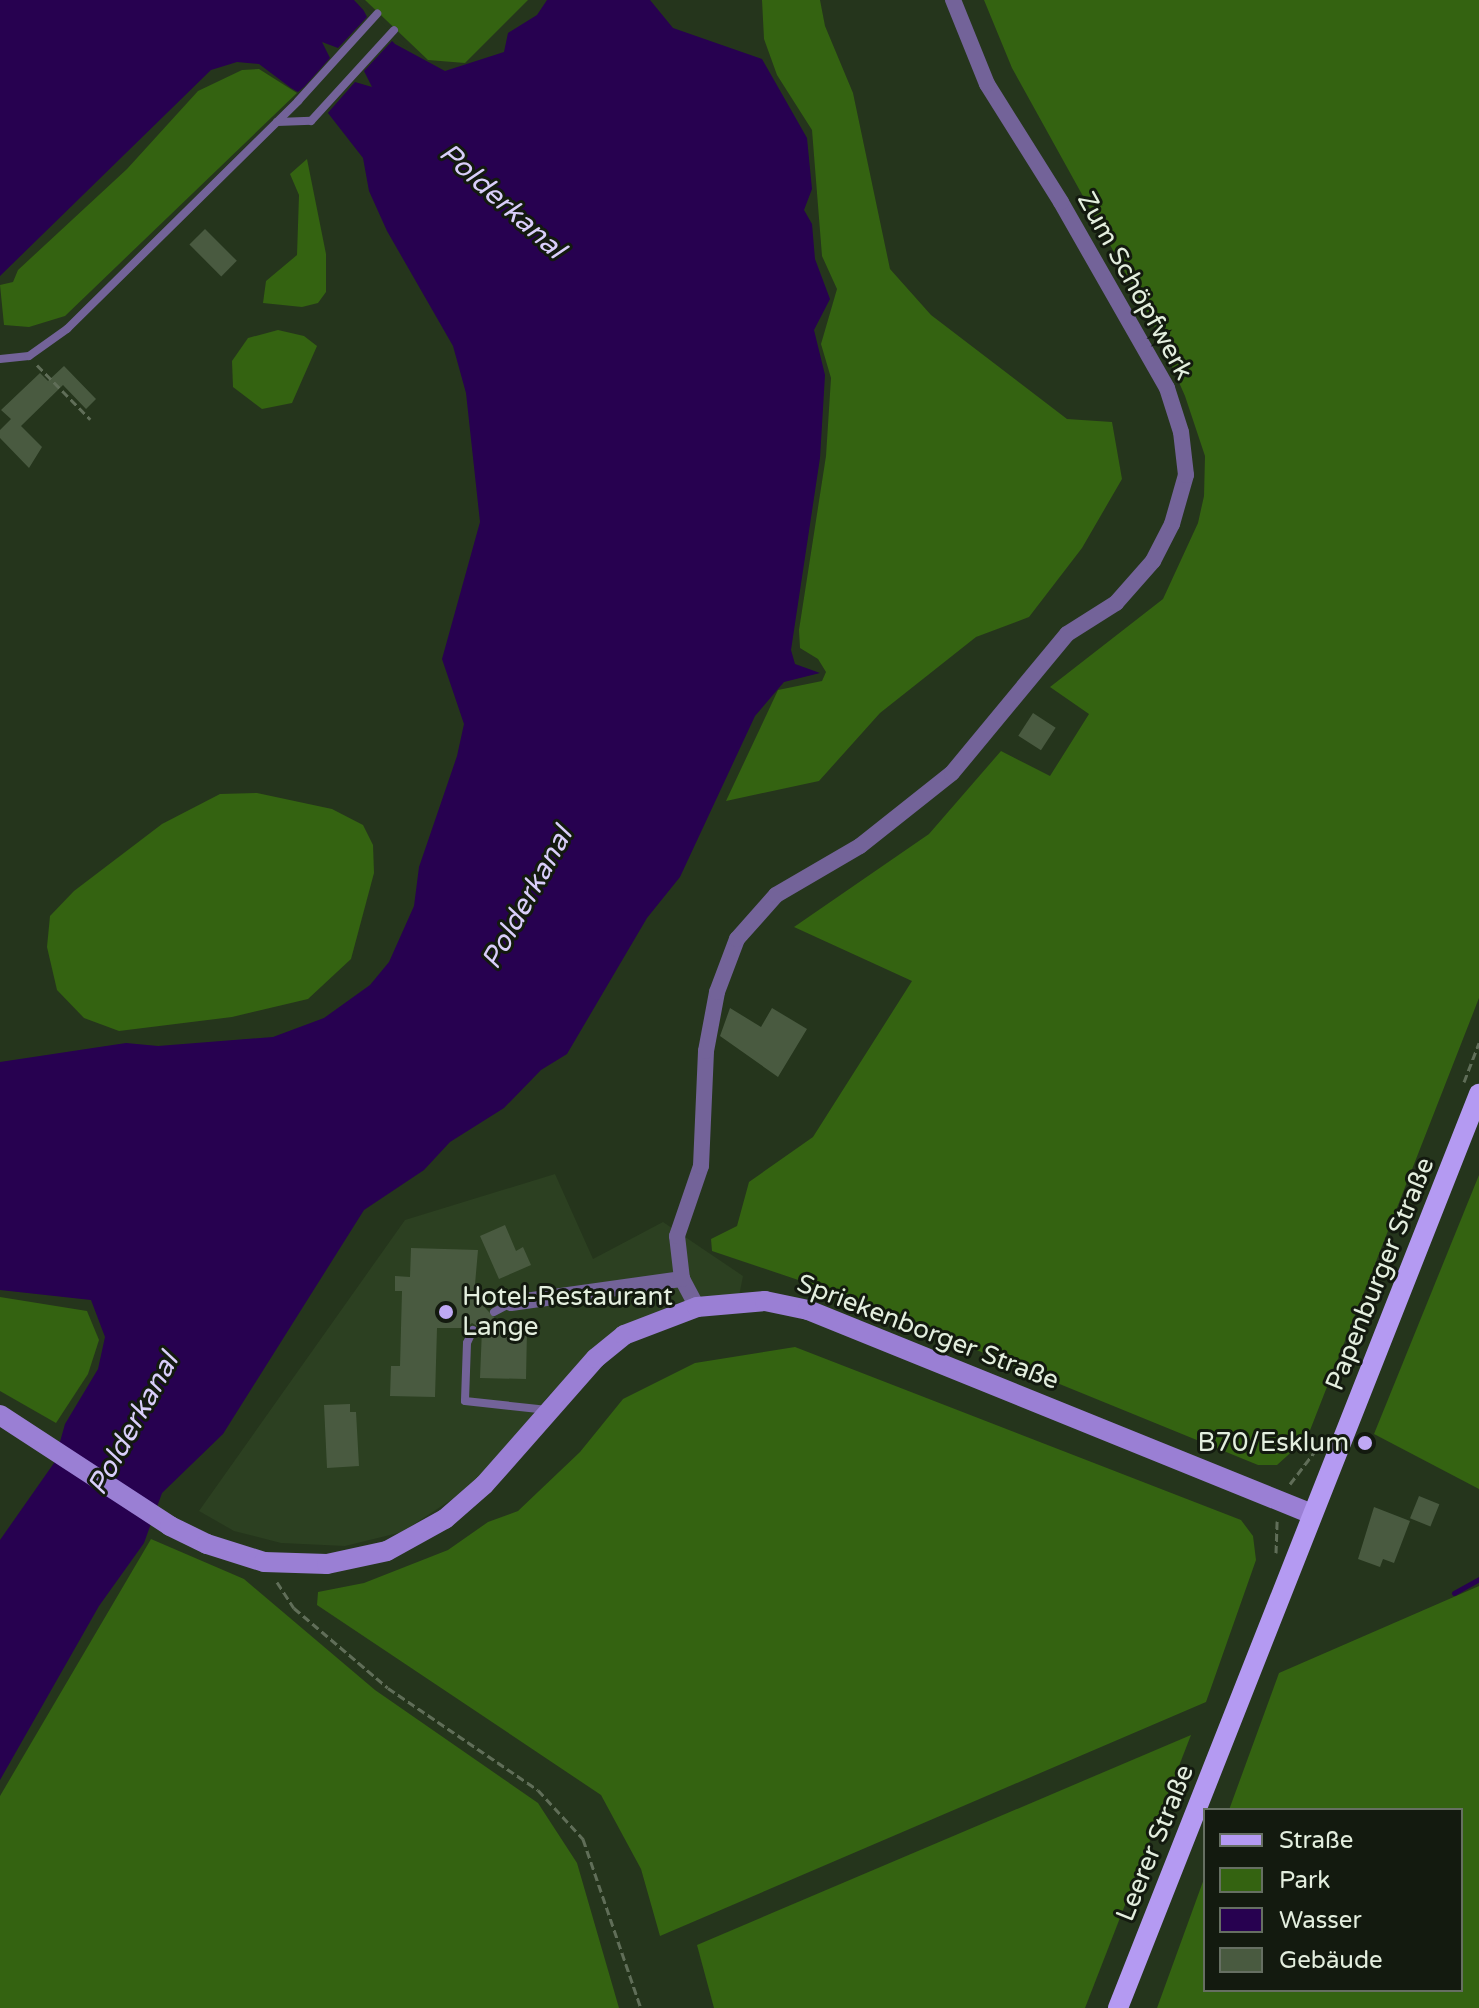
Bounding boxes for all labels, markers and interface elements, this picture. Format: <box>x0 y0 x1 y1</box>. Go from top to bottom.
water label: Polderkanal <box>432 136 572 266</box>
street label: Zum Schöpfwerk <box>1070 187 1200 385</box>
water label: Polderkanal <box>474 821 580 975</box>
street label: Papenburger Straße <box>1319 1153 1441 1395</box>
street label: Spriekenborger Straße <box>793 1268 1063 1396</box>
place label: Hotel-Restaurant Lange <box>462 1281 673 1342</box>
marker: Hotel-Restaurant Lange <box>437 1303 455 1321</box>
water label: Polderkanal <box>80 1347 186 1501</box>
place label: B70/Esklum <box>1198 1427 1349 1459</box>
marker: B70/Esklum <box>1356 1434 1374 1452</box>
street label: Leerer Straße <box>1109 1760 1201 1926</box>
legend <box>1203 1808 1463 1992</box>
text: Straße <box>1279 1826 1353 1855</box>
text: Park <box>1279 1866 1330 1895</box>
text: Wasser <box>1279 1906 1362 1935</box>
text: Gebäude <box>1279 1946 1383 1975</box>

